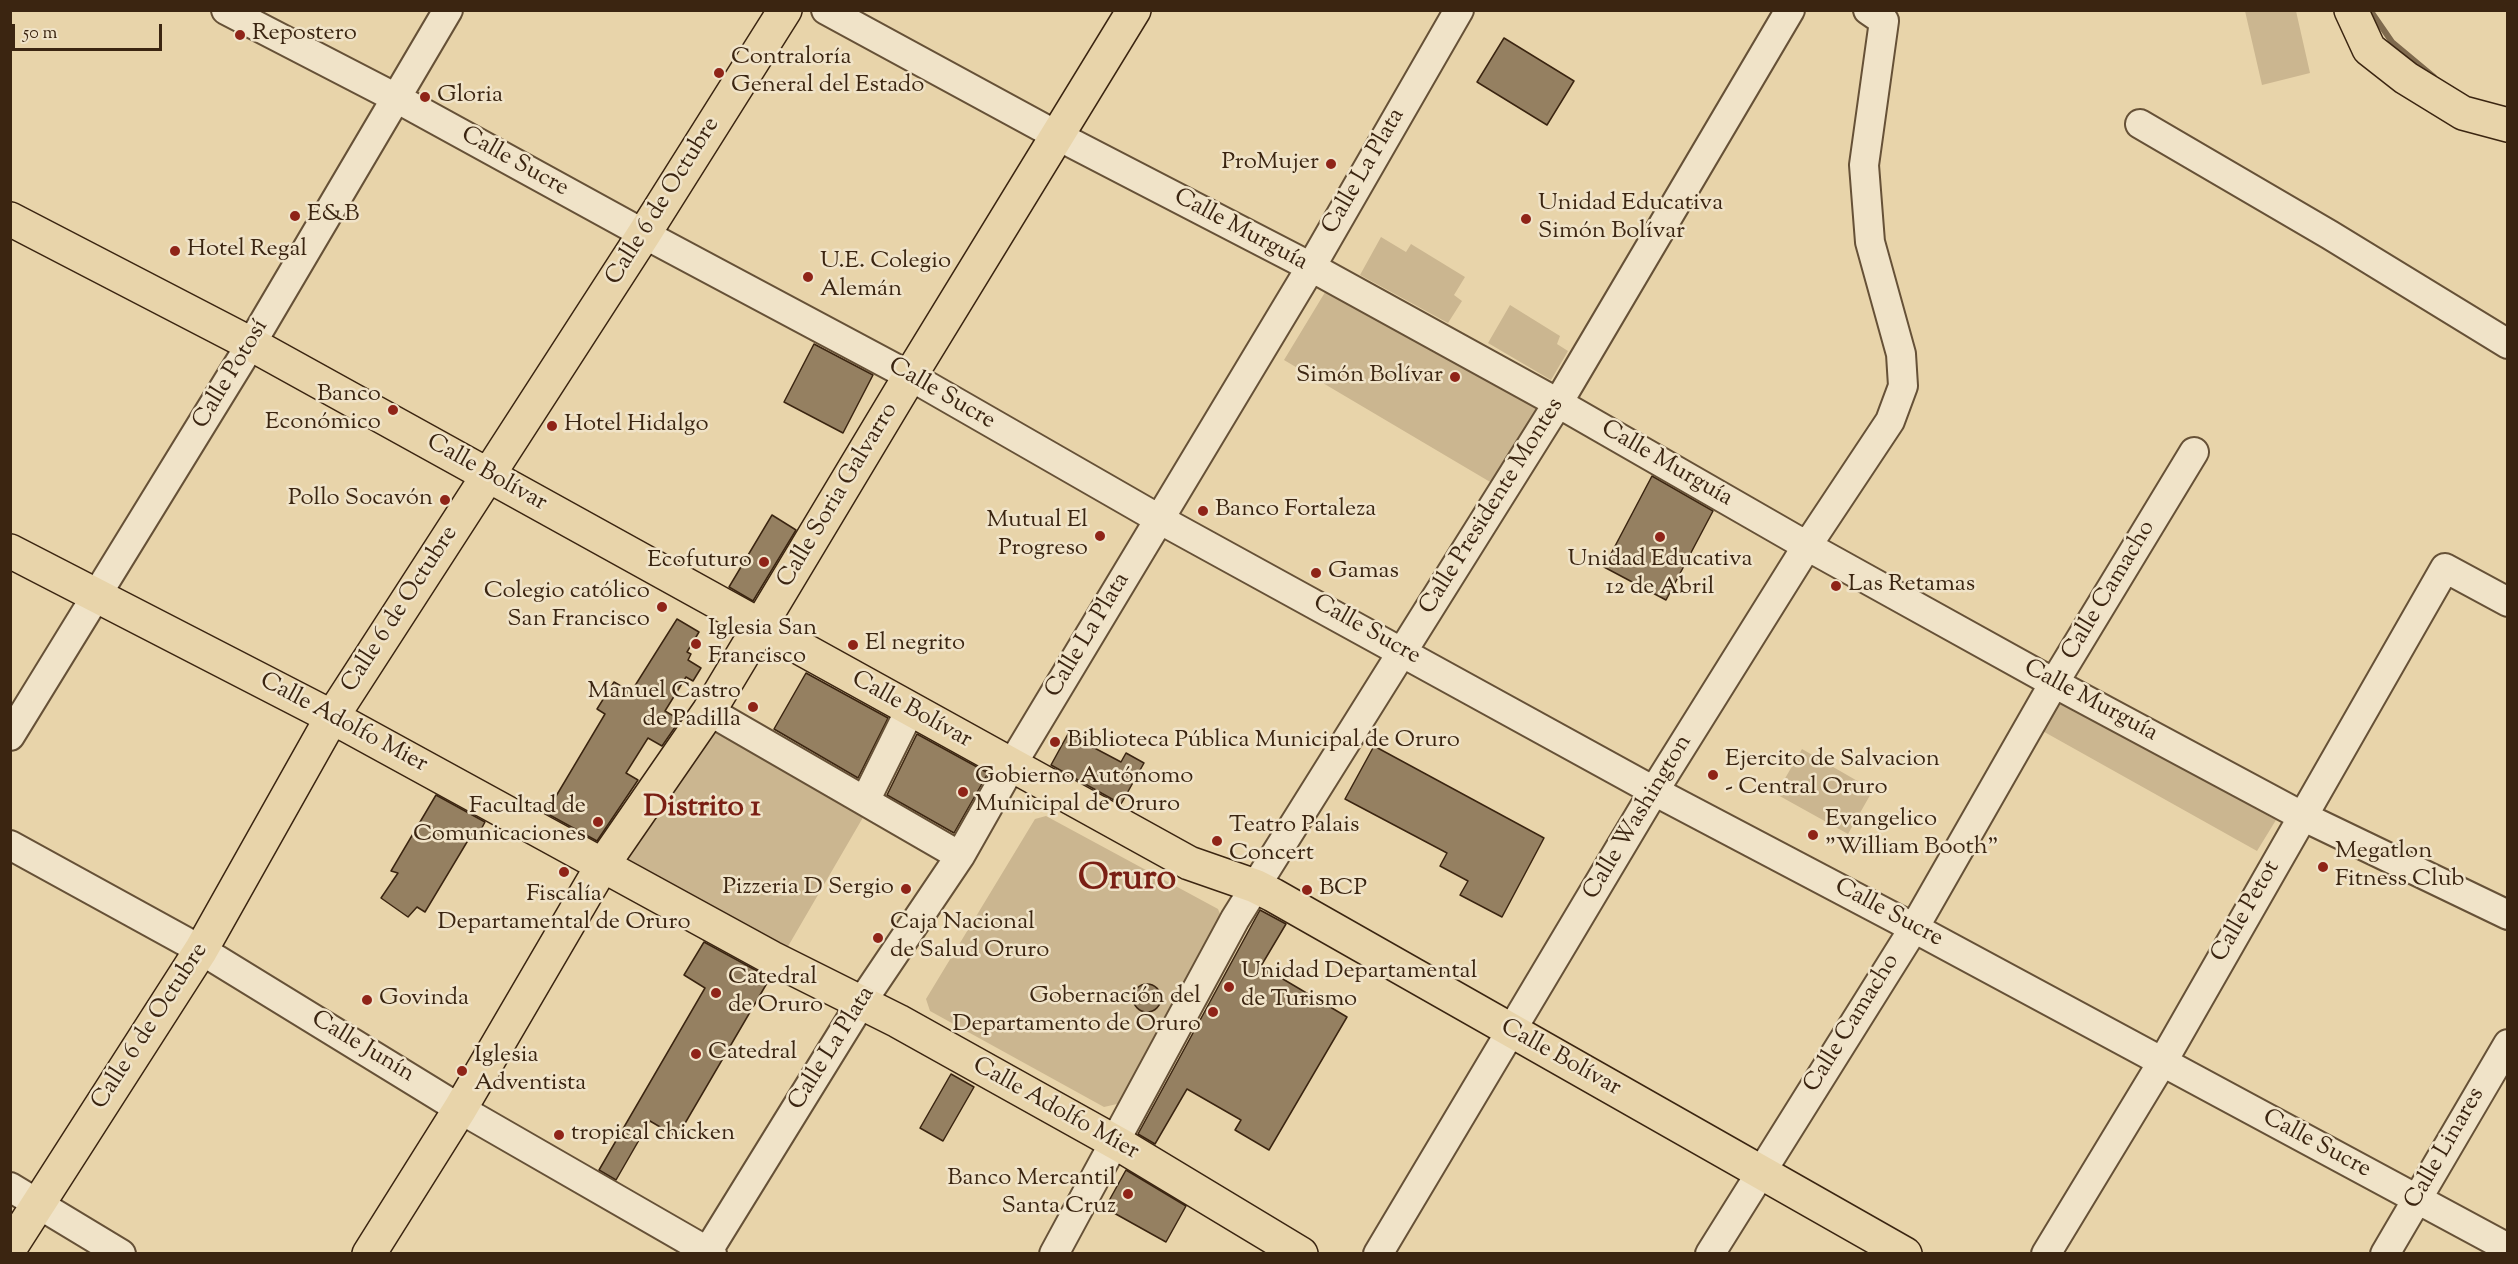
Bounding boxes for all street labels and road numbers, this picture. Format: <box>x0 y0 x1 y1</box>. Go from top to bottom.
street label: Calle La Plata <box>1317 104 1413 240</box>
street label: Calle 6 de Octubre <box>601 113 727 291</box>
street label: Calle Sucre <box>455 122 573 204</box>
street label: Calle Murguía <box>1168 184 1312 278</box>
street label: Calle Potosí <box>188 315 276 435</box>
street label: Calle Sucre <box>882 353 1000 437</box>
street label: Calle Presidente Montes <box>1415 394 1571 620</box>
street label: Calle Soria Galvarro <box>772 398 906 594</box>
street label: Calle Murguía <box>1595 416 1737 514</box>
street label: Calle Bolívar <box>421 429 551 519</box>
street label: Calle Camacho <box>2057 516 2163 666</box>
street label: Calle 6 de Octubre <box>337 521 465 699</box>
street label: Calle La Plata <box>1040 568 1138 704</box>
street label: Calle Sucre <box>1307 590 1425 672</box>
street label: Calle Murguía <box>2018 655 2162 749</box>
street label: Calle Bolívar <box>846 666 976 756</box>
street label: Calle Adolfo Mier <box>254 668 432 780</box>
street label: Calle Washington <box>1578 730 1700 906</box>
street label: Calle Petot <box>2206 856 2288 968</box>
street label: Calle Sucre <box>1829 873 1947 955</box>
street label: Calle 6 de Octubre <box>87 938 215 1116</box>
street label: Calle Camacho <box>1799 949 1907 1099</box>
street label: Calle La Plata <box>784 982 882 1116</box>
street label: Calle Junín <box>305 1006 419 1090</box>
street label: Calle Bolívar <box>1495 1014 1625 1104</box>
street label: Calle Adolfo Mier <box>967 1052 1143 1168</box>
street label: Calle Linares <box>2400 1083 2492 1215</box>
street label: Calle Sucre <box>2257 1104 2375 1186</box>

